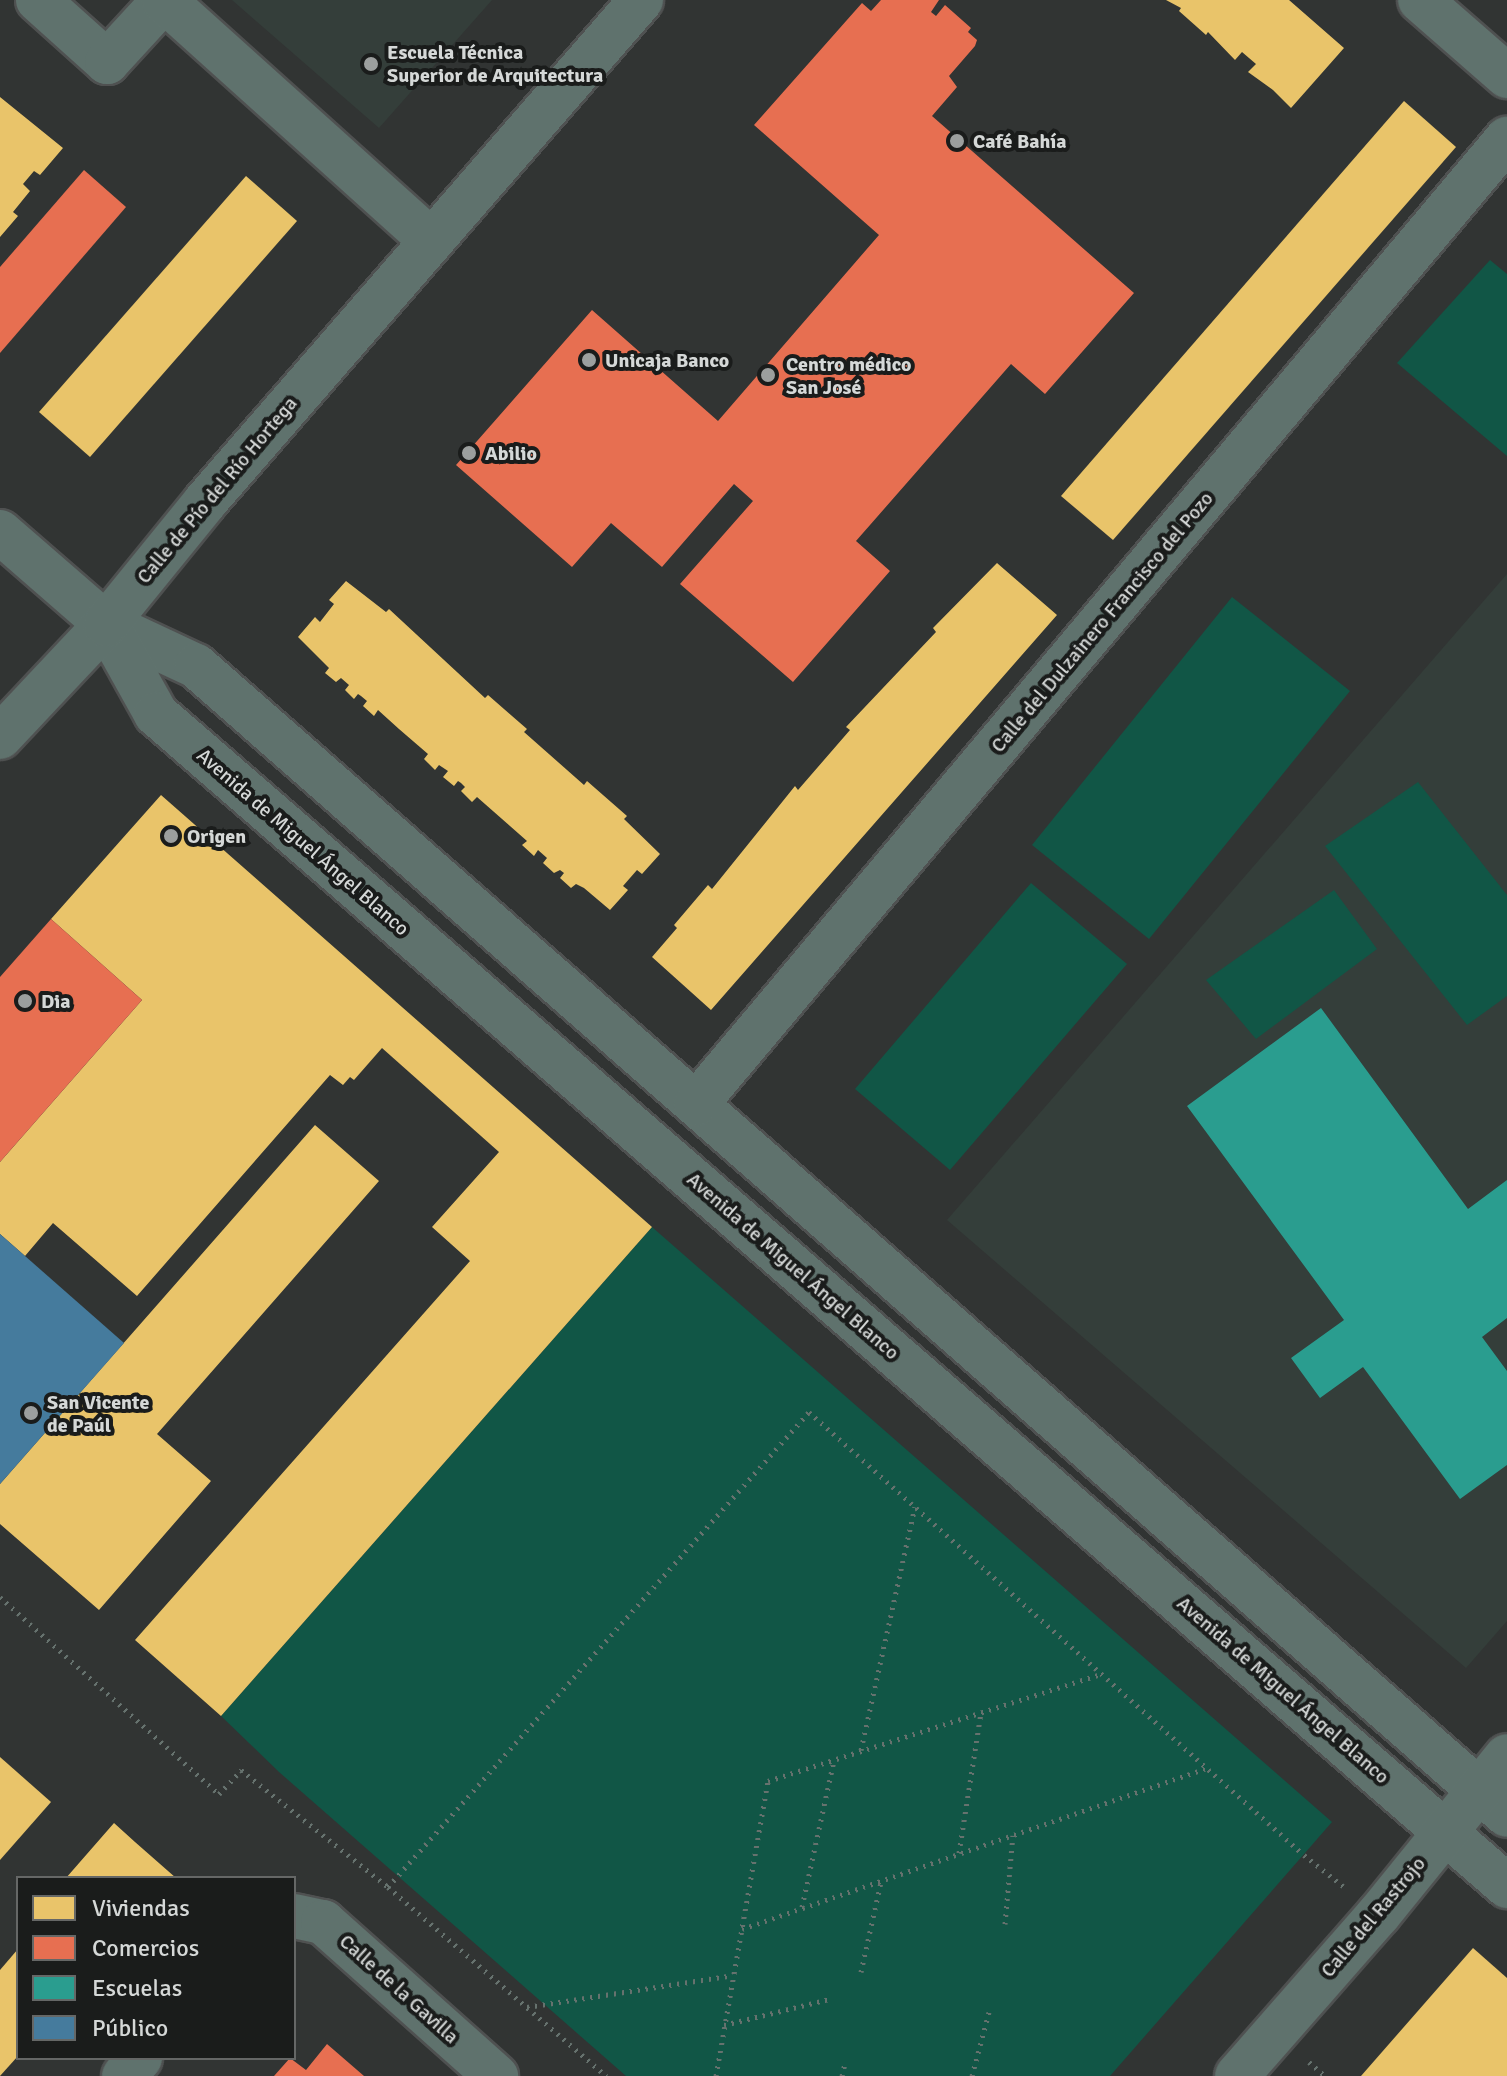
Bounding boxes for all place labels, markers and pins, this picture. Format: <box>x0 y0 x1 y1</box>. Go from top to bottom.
place label: Escuela Técnica Superior de Arquitectura <box>387 40 603 87</box>
marker: Escuela Técnica Superior de Arquitectura <box>362 55 380 73</box>
place label: Café Bahía <box>973 129 1067 153</box>
marker: Café Bahía <box>948 132 966 150</box>
place label: Unicaja Banco <box>605 348 729 372</box>
marker: Unicaja Banco <box>580 351 598 369</box>
place label: Centro médico San José <box>786 352 912 399</box>
marker: Centro médico San José <box>757 364 779 386</box>
place label: Abilio <box>485 441 537 465</box>
marker: Abilio <box>460 444 478 462</box>
place label: Origen <box>187 824 246 848</box>
marker: Origen <box>162 827 180 845</box>
place label: Dia <box>41 989 71 1013</box>
marker: Dia <box>16 992 34 1010</box>
place label: San Vicente de Paúl <box>47 1390 149 1437</box>
marker: San Vicente de Paúl <box>22 1404 40 1422</box>

